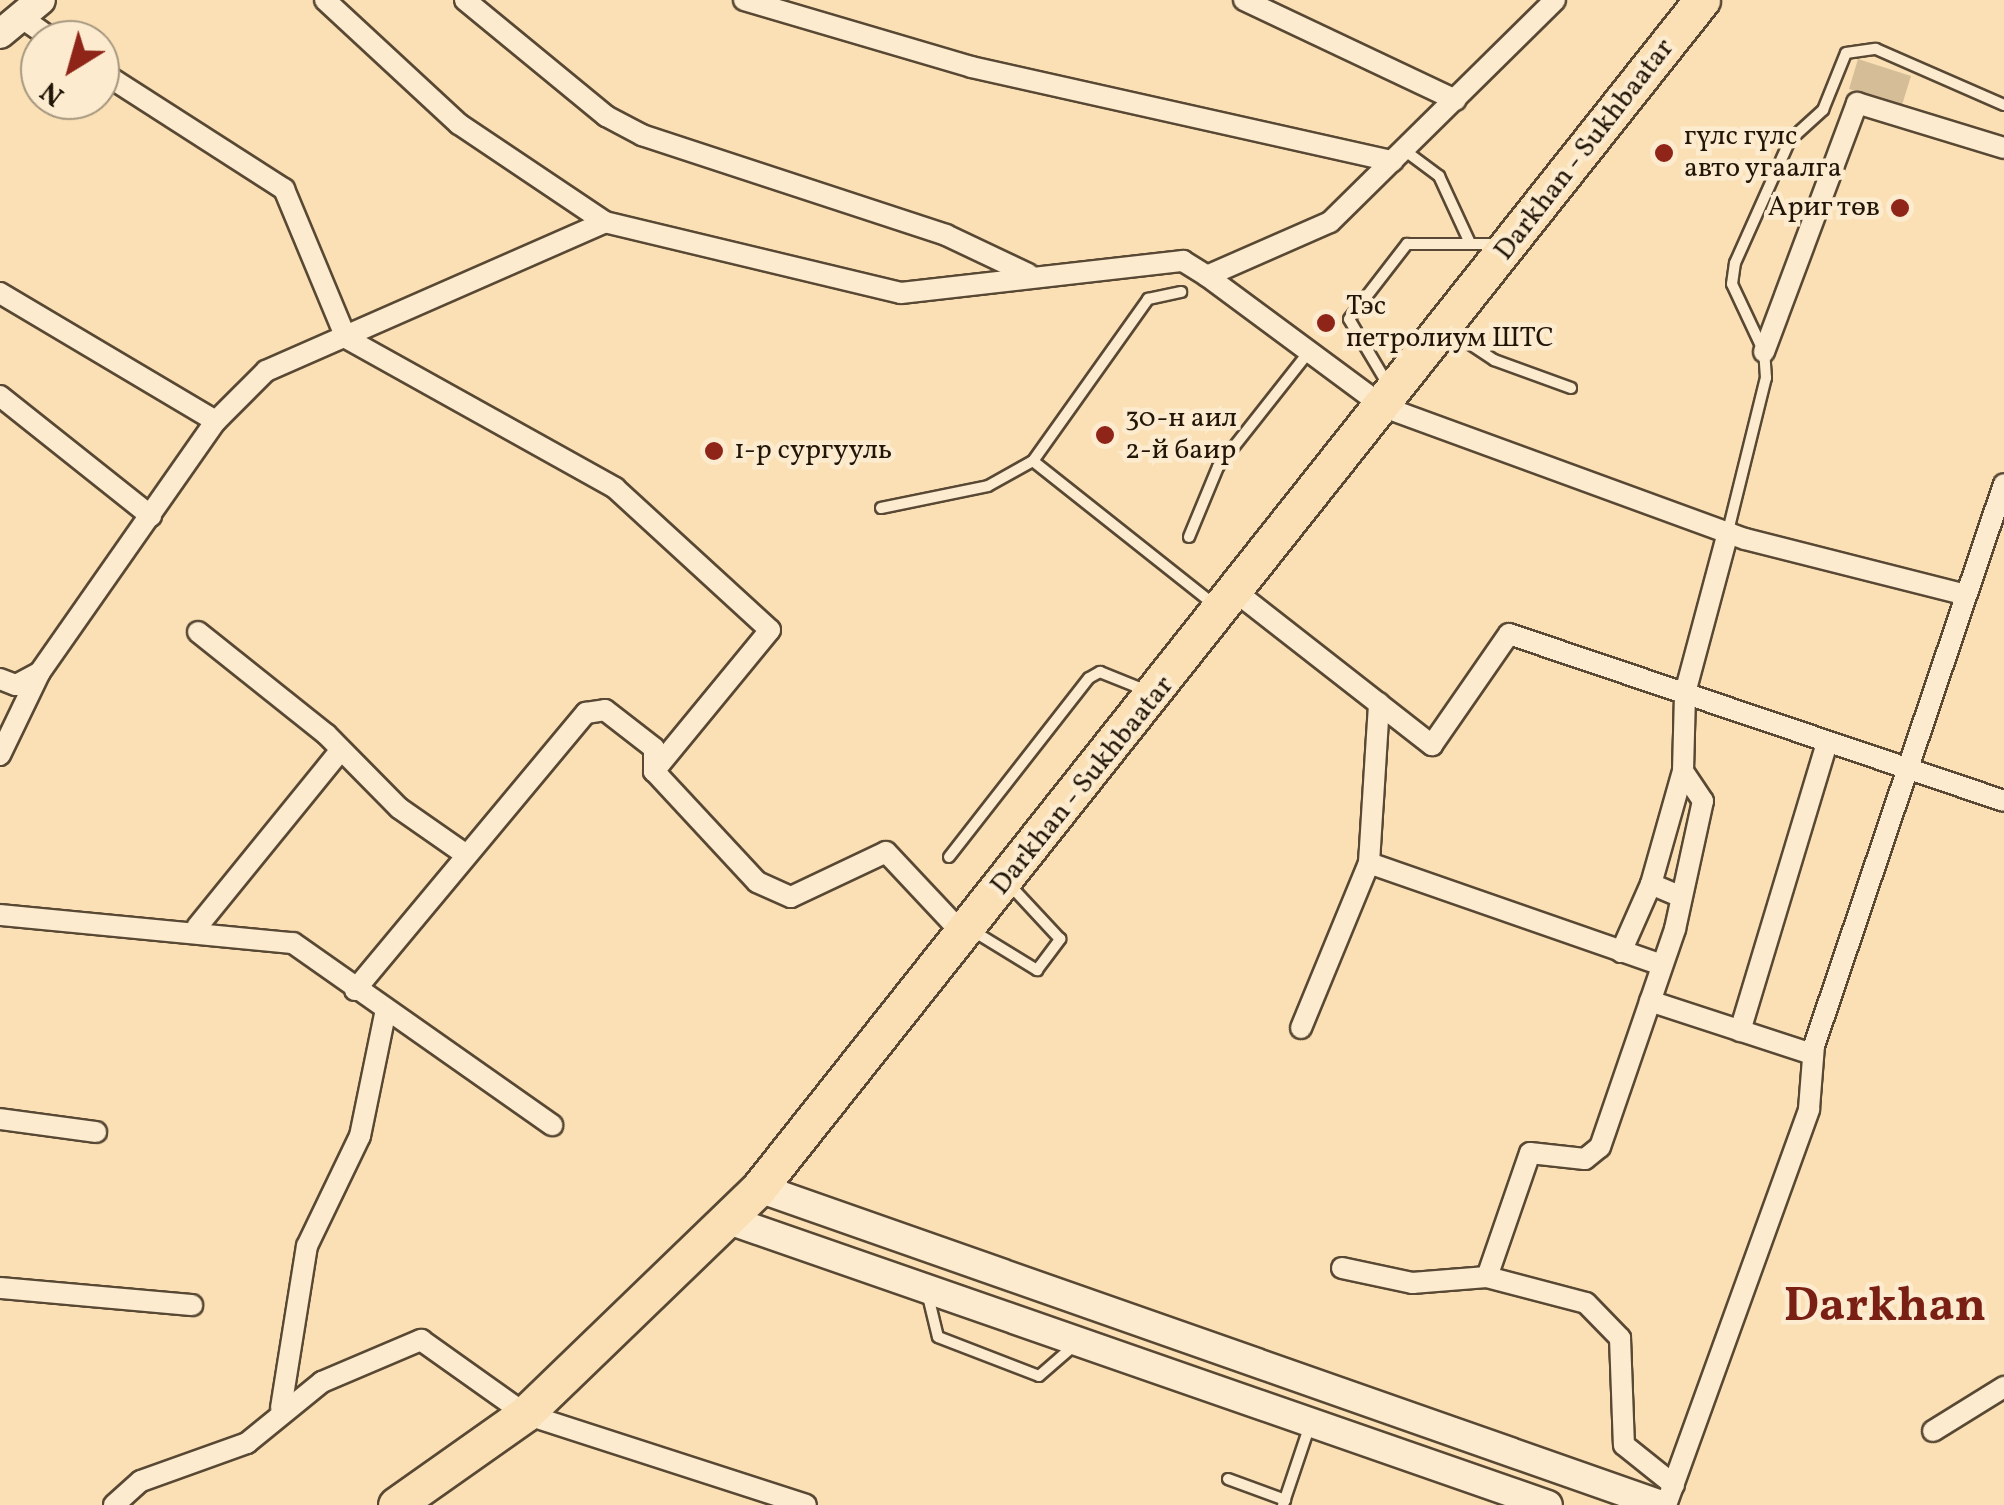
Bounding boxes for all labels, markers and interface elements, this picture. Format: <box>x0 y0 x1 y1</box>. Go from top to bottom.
north arrow <box>20 20 120 120</box>
street label: Darkhan - Sukhbaatar <box>1488 32 1682 268</box>
text: N <box>33 71 73 114</box>
place label: гүлс гүлс авто угаалга <box>1684 120 1842 186</box>
marker: гүлс гүлс авто угаалга <box>1653 142 1675 164</box>
place label: Ариг төв <box>1766 191 1880 225</box>
marker: Ариг төв <box>1889 197 1911 219</box>
place label: Тэс петролиум ШТС <box>1346 290 1554 356</box>
marker: Тэс петролиум ШТС <box>1315 312 1337 334</box>
place label: 30-н аил 2-й баир <box>1125 402 1237 468</box>
marker: 30-н аил 2-й баир <box>1094 424 1116 446</box>
place label: 1-р сургууль <box>734 434 892 468</box>
marker: 1-р сургууль <box>703 440 725 462</box>
street label: Darkhan - Sukhbaatar <box>984 669 1182 903</box>
district label: Darkhan <box>1784 1279 1986 1337</box>

